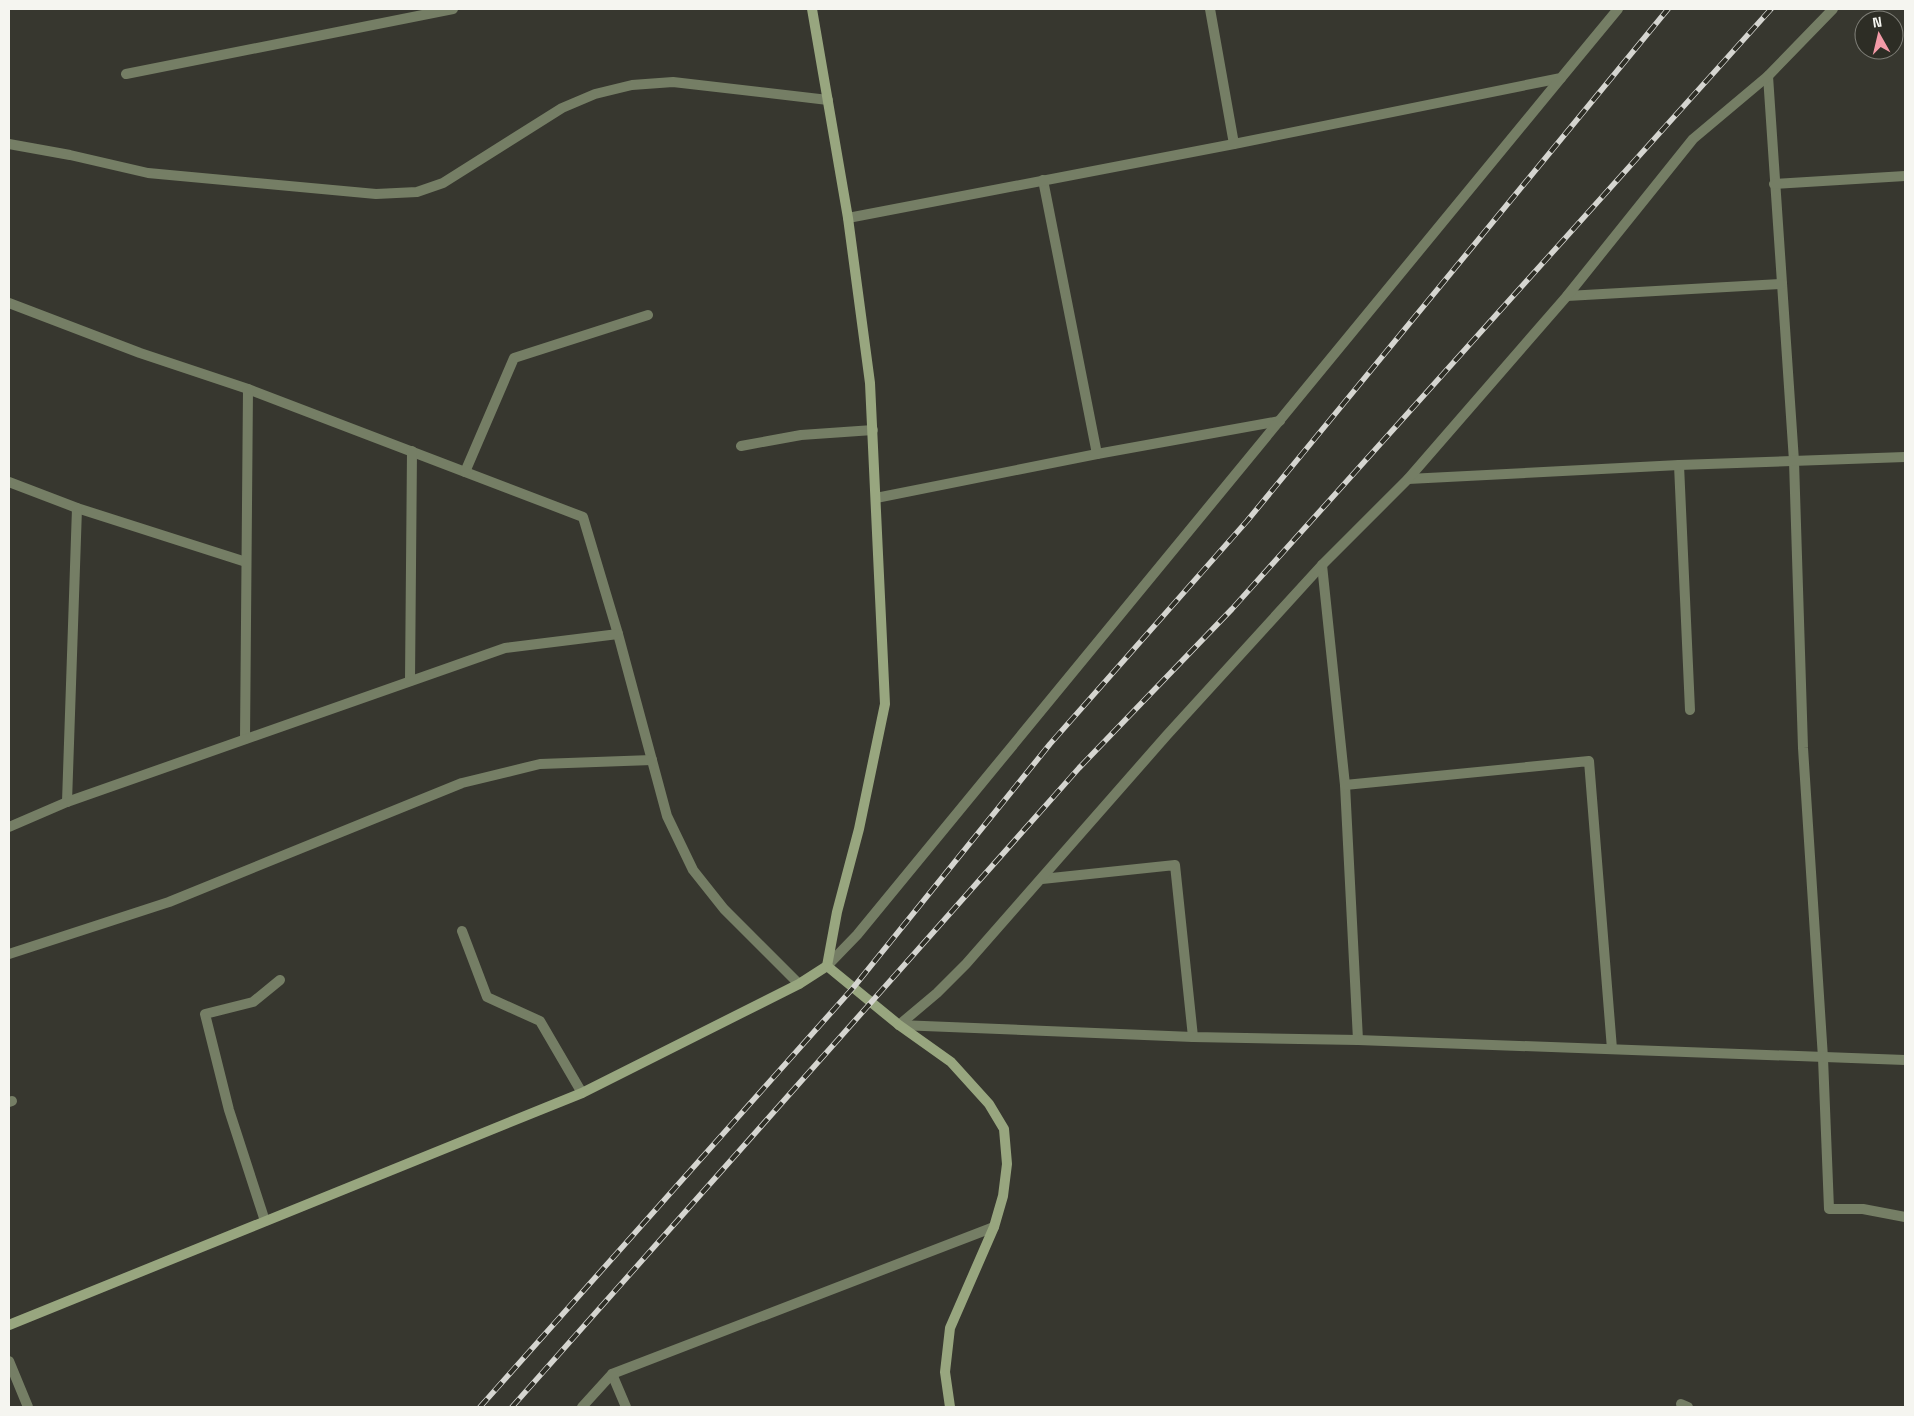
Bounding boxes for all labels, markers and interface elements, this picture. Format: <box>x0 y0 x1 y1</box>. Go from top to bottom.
north arrow <box>1854 10 1904 60</box>
text: N <box>1871 13 1883 32</box>

